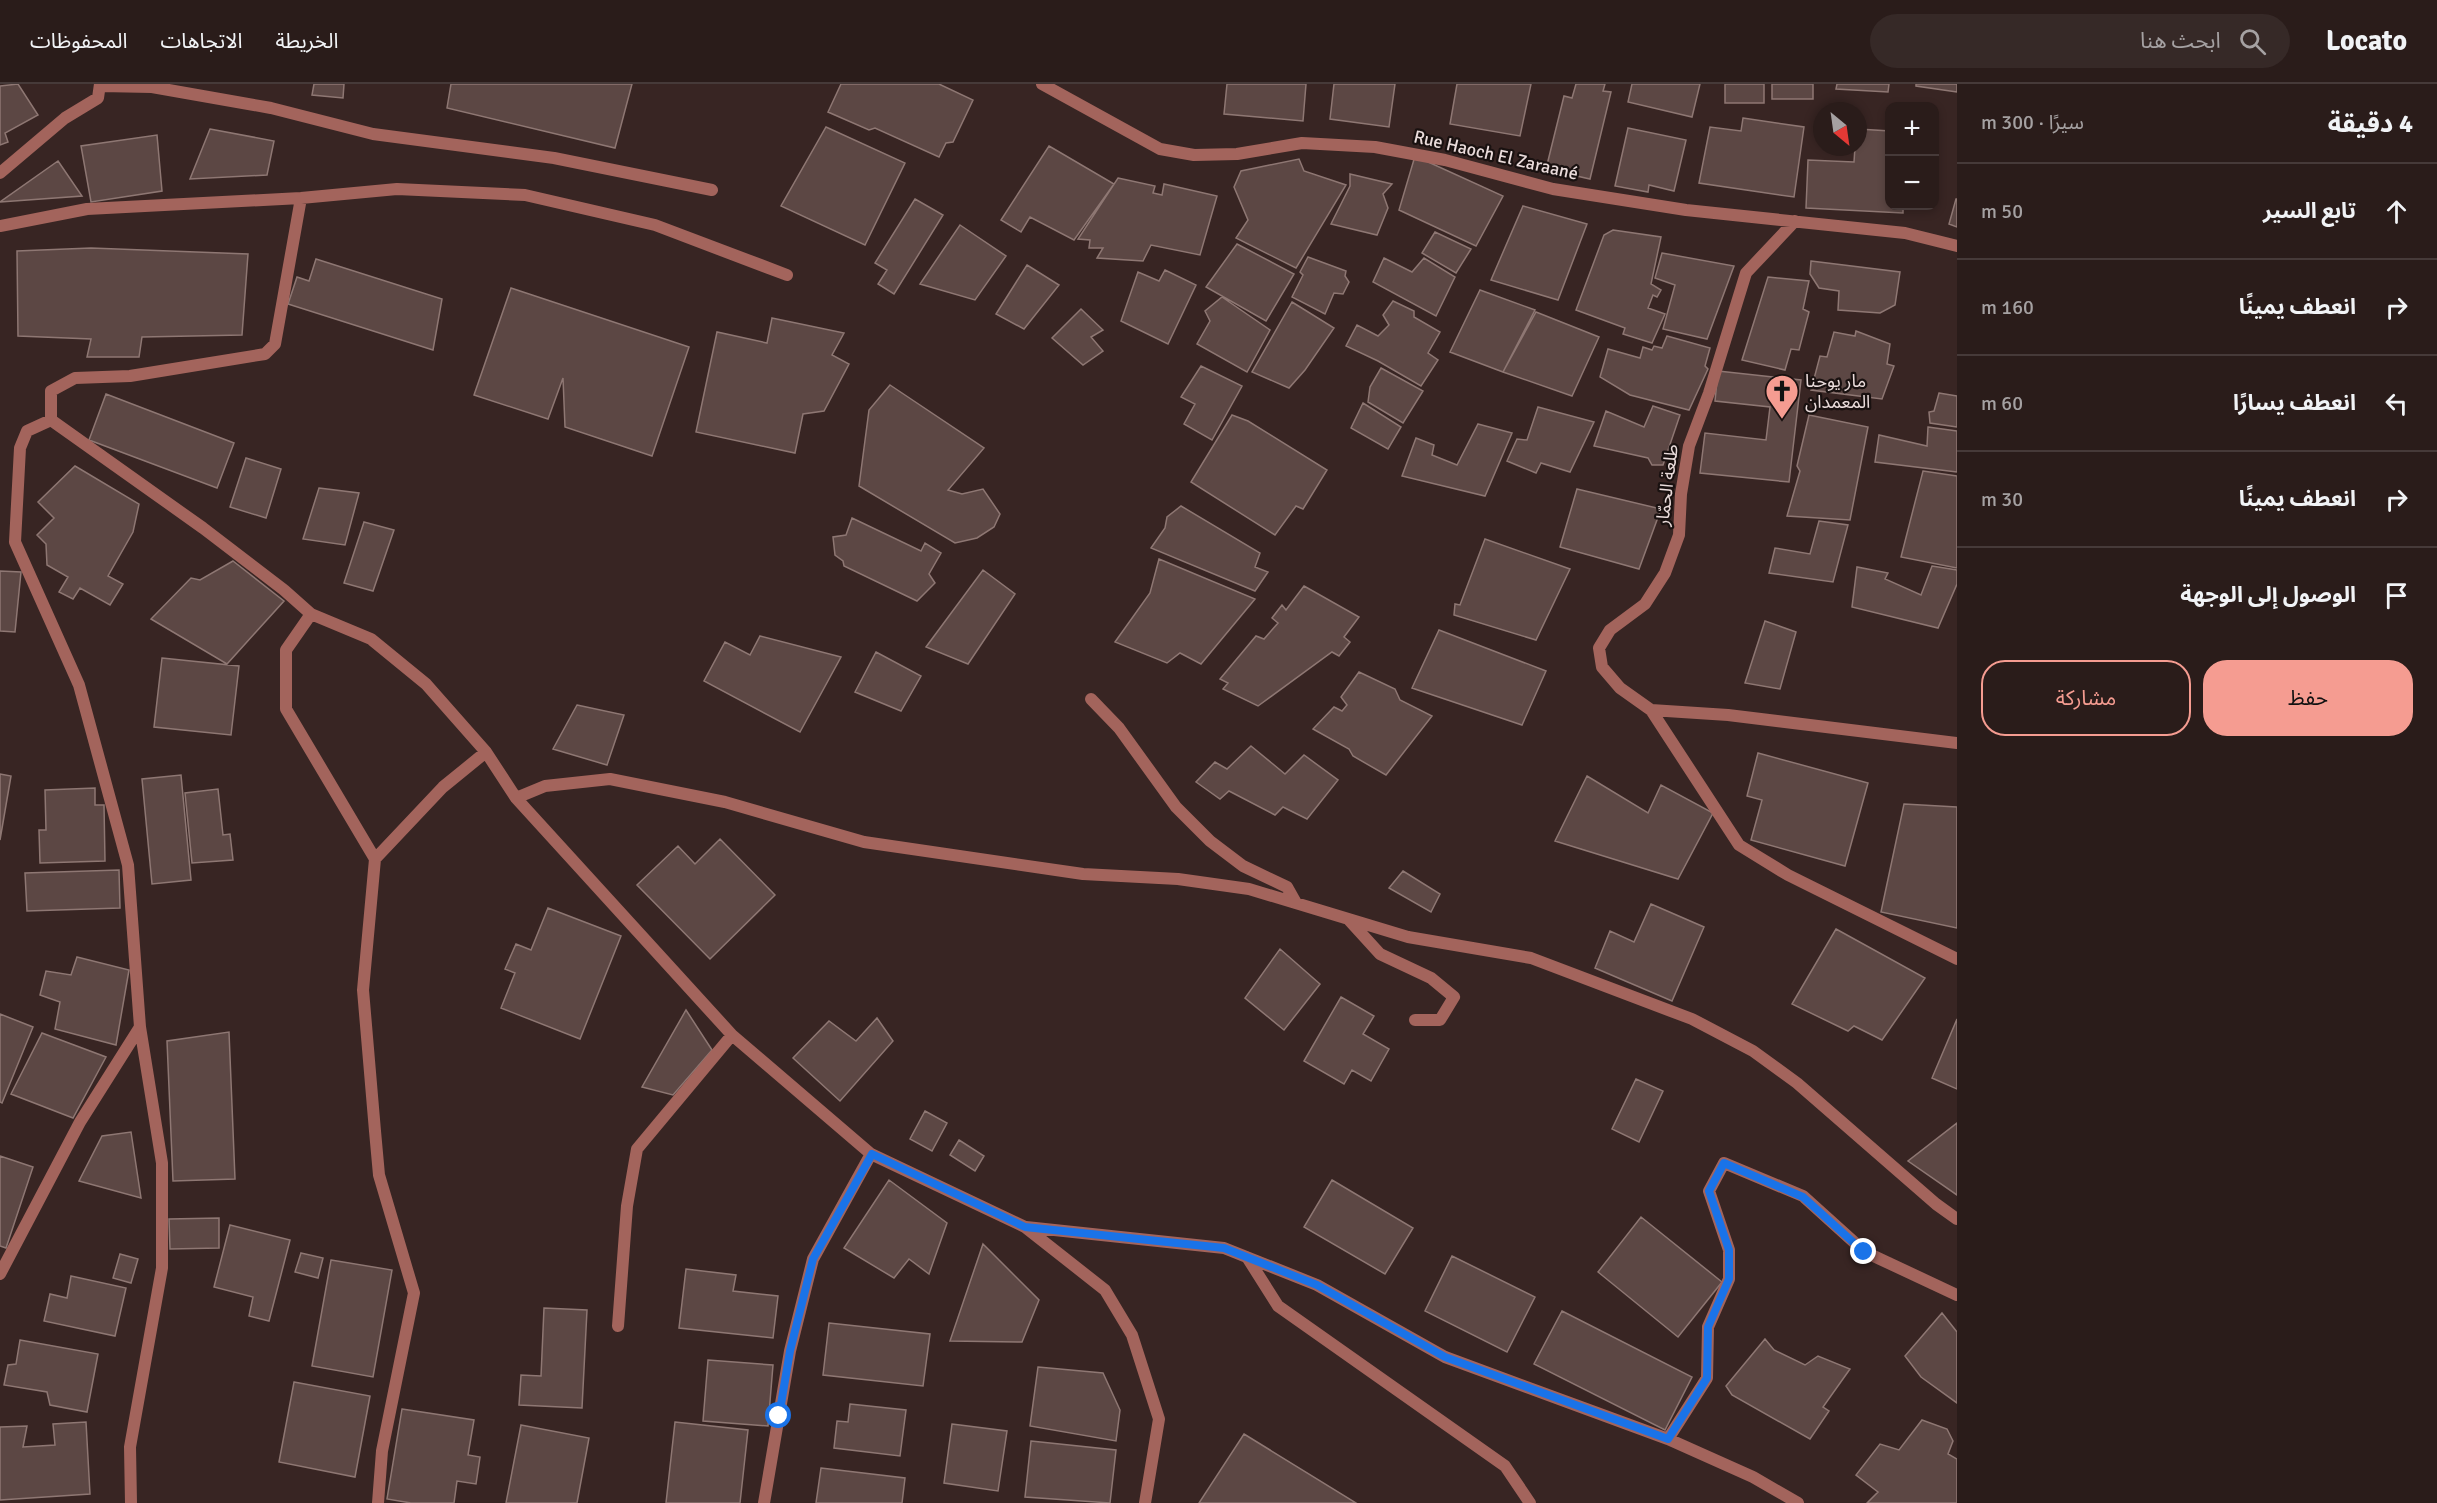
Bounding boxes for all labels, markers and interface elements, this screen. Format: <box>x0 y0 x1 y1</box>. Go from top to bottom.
search box <box>1870 14 2290 68</box>
text: Locato <box>2326 24 2407 58</box>
icon: search <box>2236 25 2269 58</box>
text: ابحث هنا <box>2140 27 2221 54</box>
text: المحفوظات <box>30 28 127 54</box>
text: الاتجاهات <box>160 28 242 54</box>
text: الخريطة <box>275 28 338 54</box>
north arrow <box>1813 102 1867 156</box>
map controls <box>1885 102 1939 210</box>
button: + <box>1885 102 1939 156</box>
text: 4 دقيقة <box>2328 108 2413 140</box>
text: سيرًا · 300 m <box>1981 110 2084 135</box>
street label: Rue Haoch El Zaraané <box>1412 125 1580 185</box>
button: − <box>1885 156 1939 210</box>
icon: ahead <box>2380 195 2413 228</box>
text: تابع السير <box>2263 197 2356 224</box>
text: 50 m <box>1981 199 2023 224</box>
icon: right <box>2380 291 2413 324</box>
text: انعطف يمينًا <box>2239 293 2356 320</box>
text: 160 m <box>1981 295 2034 320</box>
place label: مار يوحنا المعمدان <box>1805 370 1870 413</box>
church icon: مار يوحنا المعمدان <box>1764 373 1800 420</box>
icon: left <box>2380 387 2413 420</box>
text: انعطف يسارًا <box>2233 389 2356 416</box>
text: 60 m <box>1981 391 2023 416</box>
street label: طلعة الحمّار <box>1651 443 1683 528</box>
icon: right <box>2380 483 2413 516</box>
text: انعطف يمينًا <box>2239 485 2356 512</box>
text: 30 m <box>1981 487 2023 512</box>
icon: arrive <box>2380 579 2413 612</box>
text: الوصول إلى الوجهة <box>2180 581 2356 608</box>
button: مشاركة <box>1981 660 2191 736</box>
button: حفظ <box>2203 660 2413 736</box>
route end <box>1850 1238 1876 1264</box>
route start <box>765 1402 791 1428</box>

